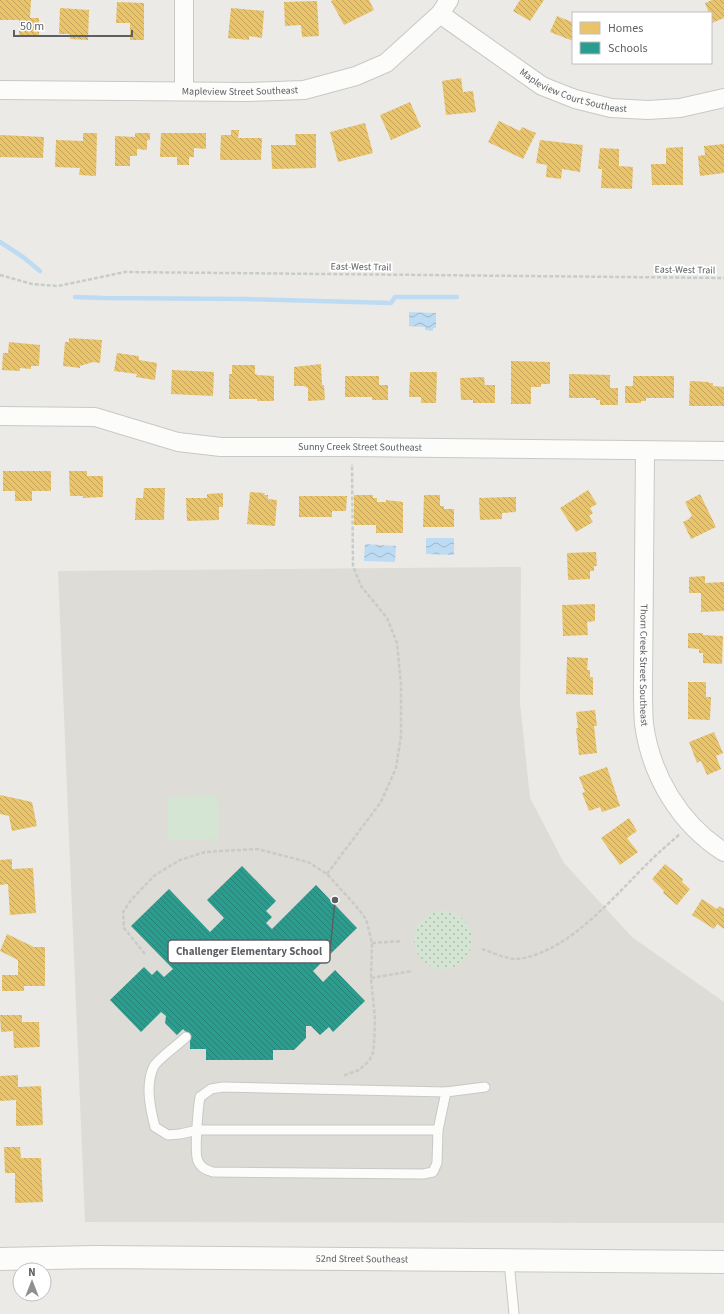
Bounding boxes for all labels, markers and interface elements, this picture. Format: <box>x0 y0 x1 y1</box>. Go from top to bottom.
scale bar <box>14 12 132 38</box>
legend <box>572 12 712 64</box>
text: 50 m <box>20 18 44 35</box>
text: Homes <box>608 20 643 37</box>
text: Schools <box>608 40 648 57</box>
street label: Mapleview Court Southeast <box>517 65 628 116</box>
street label: Mapleview Street Southeast <box>182 83 299 99</box>
street label: East-West Trail <box>330 259 392 275</box>
street label: East-West Trail <box>654 262 716 278</box>
street label: Sunny Creek Street Southeast <box>298 440 423 455</box>
street label: Thorn Creek Street Southeast <box>636 604 651 728</box>
callout: Challenger Elementary School <box>168 940 330 963</box>
text: Challenger Elementary School <box>176 944 323 959</box>
street label: 52nd Street Southeast <box>316 1252 409 1266</box>
north arrow <box>12 1262 52 1302</box>
text: N <box>28 1265 36 1280</box>

